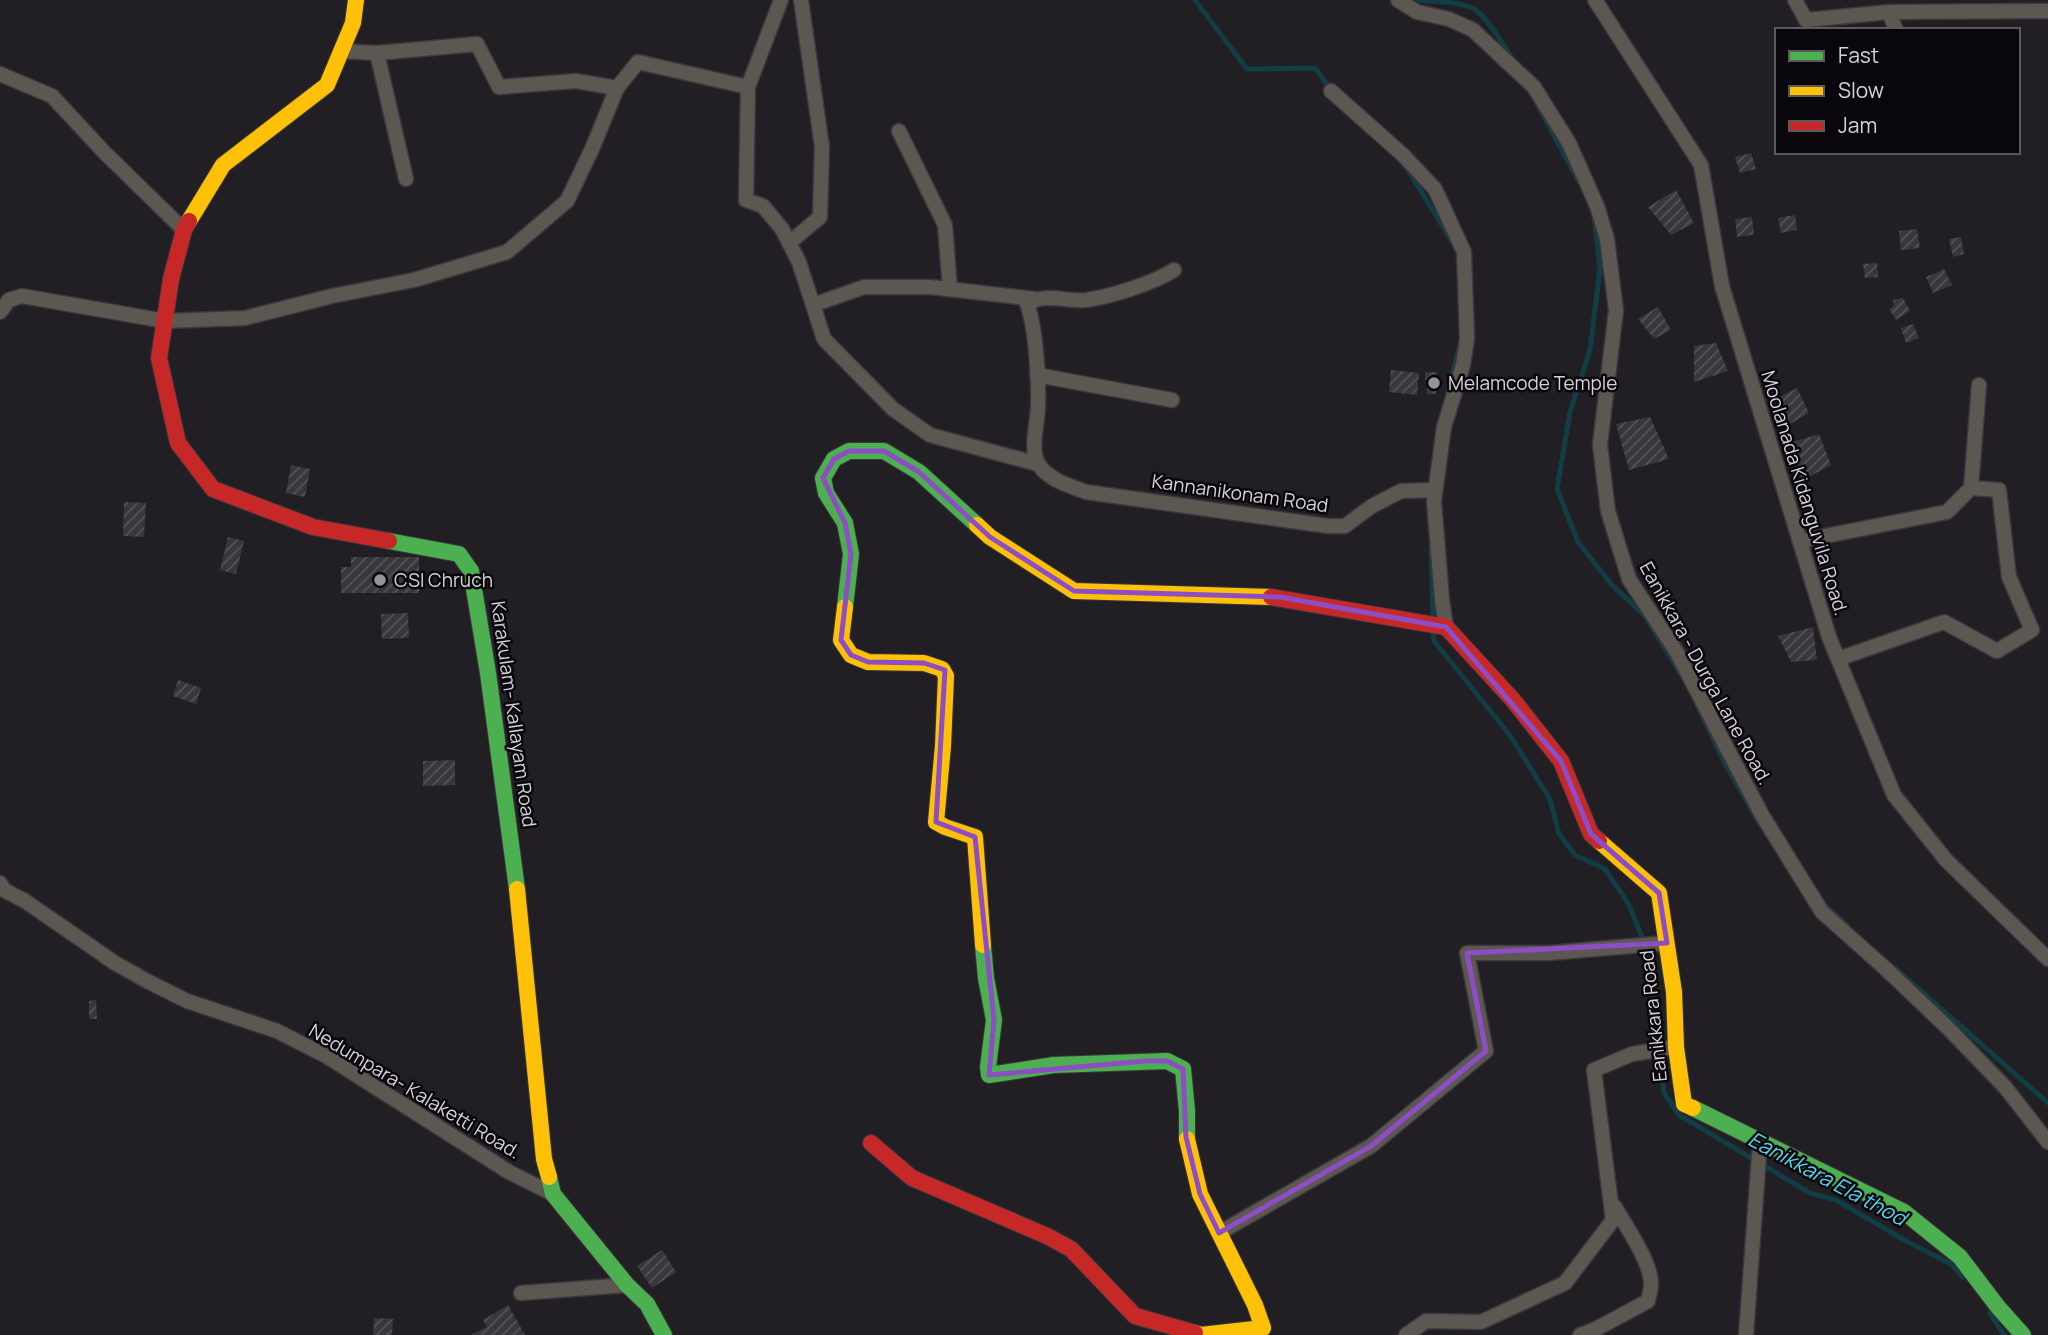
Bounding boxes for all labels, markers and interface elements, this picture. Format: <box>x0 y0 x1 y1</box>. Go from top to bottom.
legend <box>1775 28 2020 154</box>
text: Fast <box>1838 41 1879 69</box>
text: Slow <box>1838 76 1884 104</box>
text: Jam <box>1838 111 1877 139</box>
street label: Moolanada Kidanguvila Road. <box>1755 367 1855 619</box>
place label: Melamcode Temple <box>1448 370 1617 396</box>
marker: Melamcode Temple <box>1426 375 1442 391</box>
street label: Kannanikonam Road <box>1150 468 1330 518</box>
street label: Eanikkara - Durga Lane Road. <box>1634 557 1778 789</box>
place label: CSI Chruch <box>394 567 493 593</box>
marker: CSI Chruch <box>372 572 388 588</box>
street label: Karakulam- Kallayam Road <box>485 599 543 829</box>
street label: Eanikkara Road <box>1633 949 1673 1083</box>
street label: Nedumpara- Kalaketti Road. <box>304 1017 526 1165</box>
water label: Eanikkara Ela thod <box>1744 1125 1914 1233</box>

